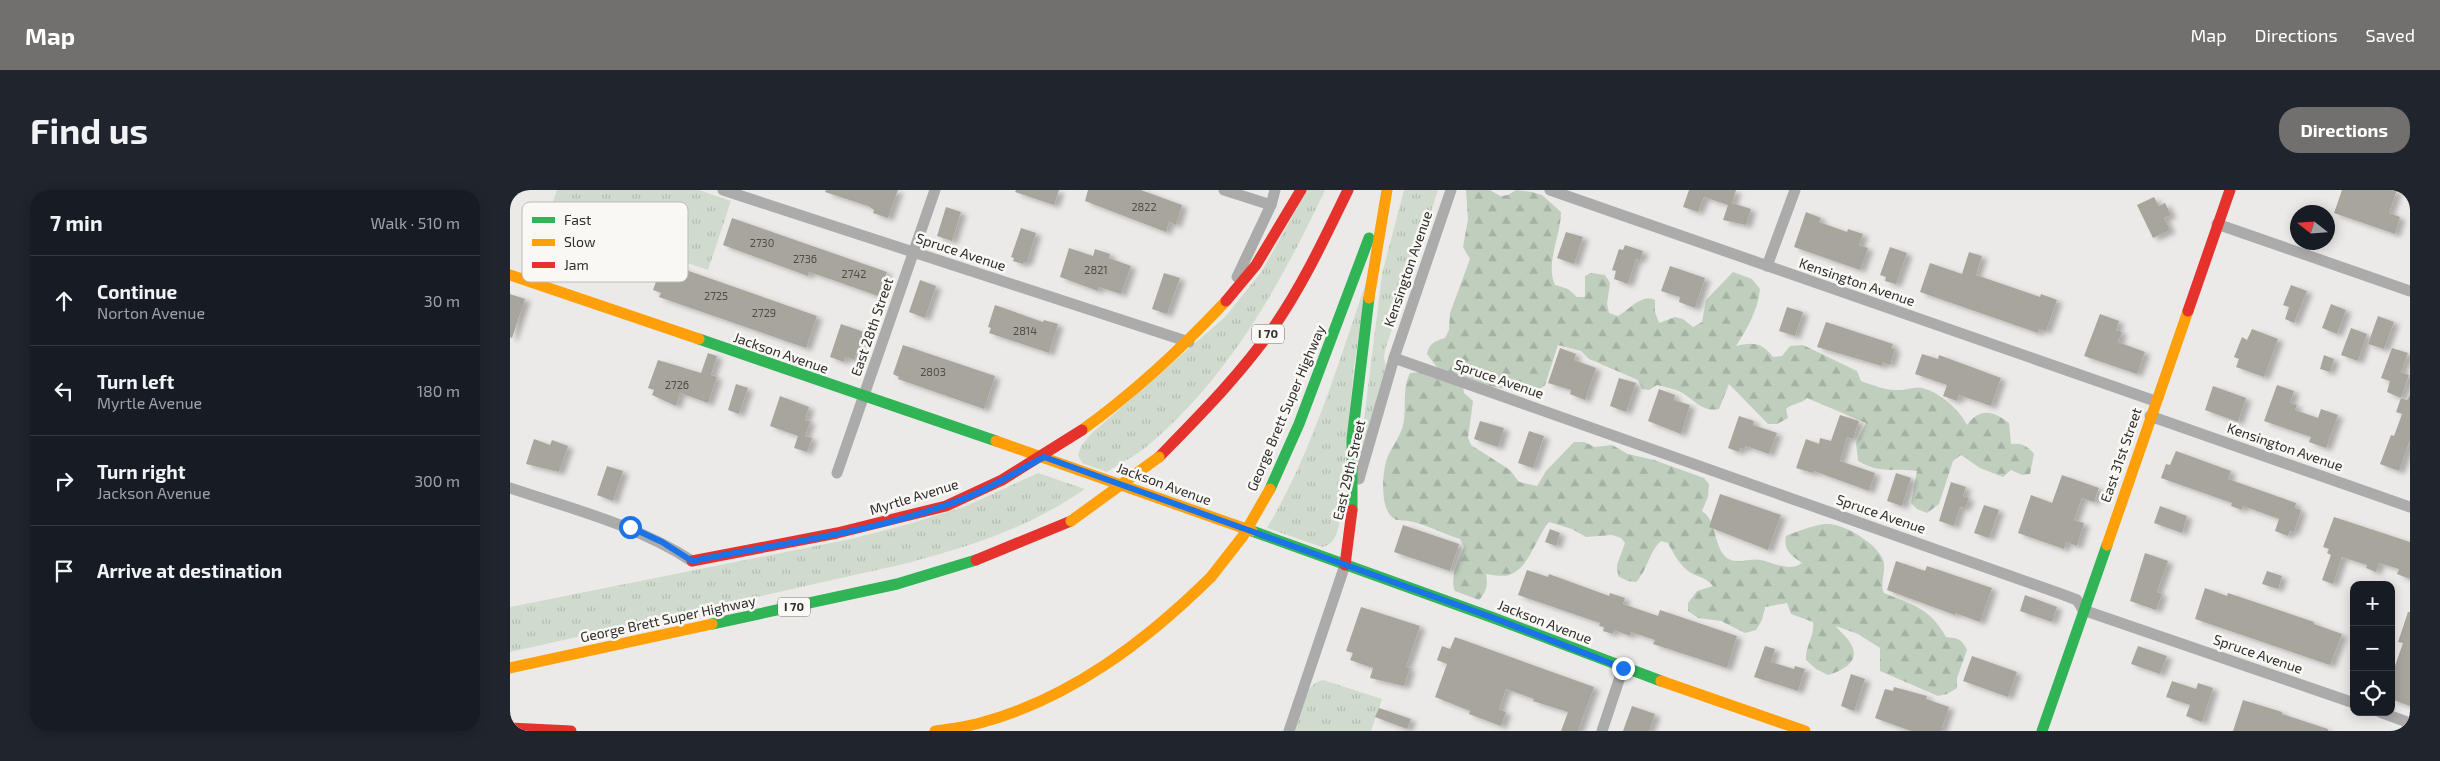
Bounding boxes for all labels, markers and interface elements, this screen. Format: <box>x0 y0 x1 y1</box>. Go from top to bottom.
text: Map <box>25 21 75 50</box>
text: Map <box>2190 24 2227 46</box>
text: Directions <box>2255 24 2338 46</box>
text: Saved <box>2366 24 2415 46</box>
button: Directions <box>2279 107 2410 153</box>
text: Find us <box>30 109 148 151</box>
house number: 2822 <box>1131 200 1157 213</box>
legend <box>522 202 688 282</box>
north arrow <box>2290 205 2335 250</box>
street label: Kensington Avenue <box>1380 209 1435 329</box>
text: 7 min <box>50 210 103 235</box>
text: Fast <box>564 211 591 228</box>
text: Walk · 510 m <box>370 213 460 232</box>
street label: Spruce Avenue <box>914 229 1008 274</box>
text: Slow <box>564 233 596 250</box>
house number: 2730 <box>750 236 774 249</box>
house number: 2736 <box>793 252 817 265</box>
street label: Kensington Avenue <box>1797 254 1917 309</box>
text: Jam <box>564 256 589 273</box>
house number: 2821 <box>1084 263 1108 276</box>
house number: 2742 <box>842 267 866 280</box>
street label: East 28th Street <box>847 275 896 378</box>
text: Continue <box>97 280 177 303</box>
icon: ahead <box>50 287 78 315</box>
house number: 2725 <box>704 289 728 302</box>
text: 30 m <box>424 291 460 310</box>
text: Norton Avenue <box>97 303 205 322</box>
house number: 2729 <box>752 306 776 319</box>
street label: George Brett Super Highway <box>1243 322 1329 493</box>
house number: 2814 <box>1013 324 1037 337</box>
road number: I 70 <box>1252 324 1284 344</box>
street label: Jackson Avenue <box>731 328 831 377</box>
street label: Spruce Avenue <box>1452 355 1546 402</box>
house number: 2803 <box>920 365 946 378</box>
text: Turn left <box>97 370 174 393</box>
icon: left <box>50 377 78 405</box>
house number: 2726 <box>665 378 689 391</box>
text: 180 m <box>417 381 460 400</box>
text: Myrtle Avenue <box>97 393 202 412</box>
street label: East 31st Street <box>2096 405 2145 504</box>
street label: East 29th Street <box>1329 418 1368 522</box>
street label: Kensington Avenue <box>2225 419 2345 474</box>
street label: Jackson Avenue <box>1115 459 1214 509</box>
text: Turn right <box>97 460 185 483</box>
icon: right <box>50 467 78 495</box>
text: 300 m <box>414 471 460 490</box>
street label: Myrtle Avenue <box>867 475 960 518</box>
text: Jackson Avenue <box>97 483 211 502</box>
street label: Spruce Avenue <box>1834 490 1928 537</box>
route start <box>619 516 642 539</box>
icon: arrive <box>50 557 78 585</box>
text: Arrive at destination <box>97 559 282 582</box>
map controls <box>2350 581 2395 716</box>
button: + <box>2350 581 2395 626</box>
street label: George Brett Super Highway <box>579 591 758 645</box>
street label: Jackson Avenue <box>1496 596 1595 647</box>
road number: I 70 <box>778 598 810 617</box>
button: − <box>2350 626 2395 671</box>
street label: Spruce Avenue <box>2211 630 2305 677</box>
route end <box>1612 657 1635 680</box>
button: locate <box>2350 671 2395 716</box>

